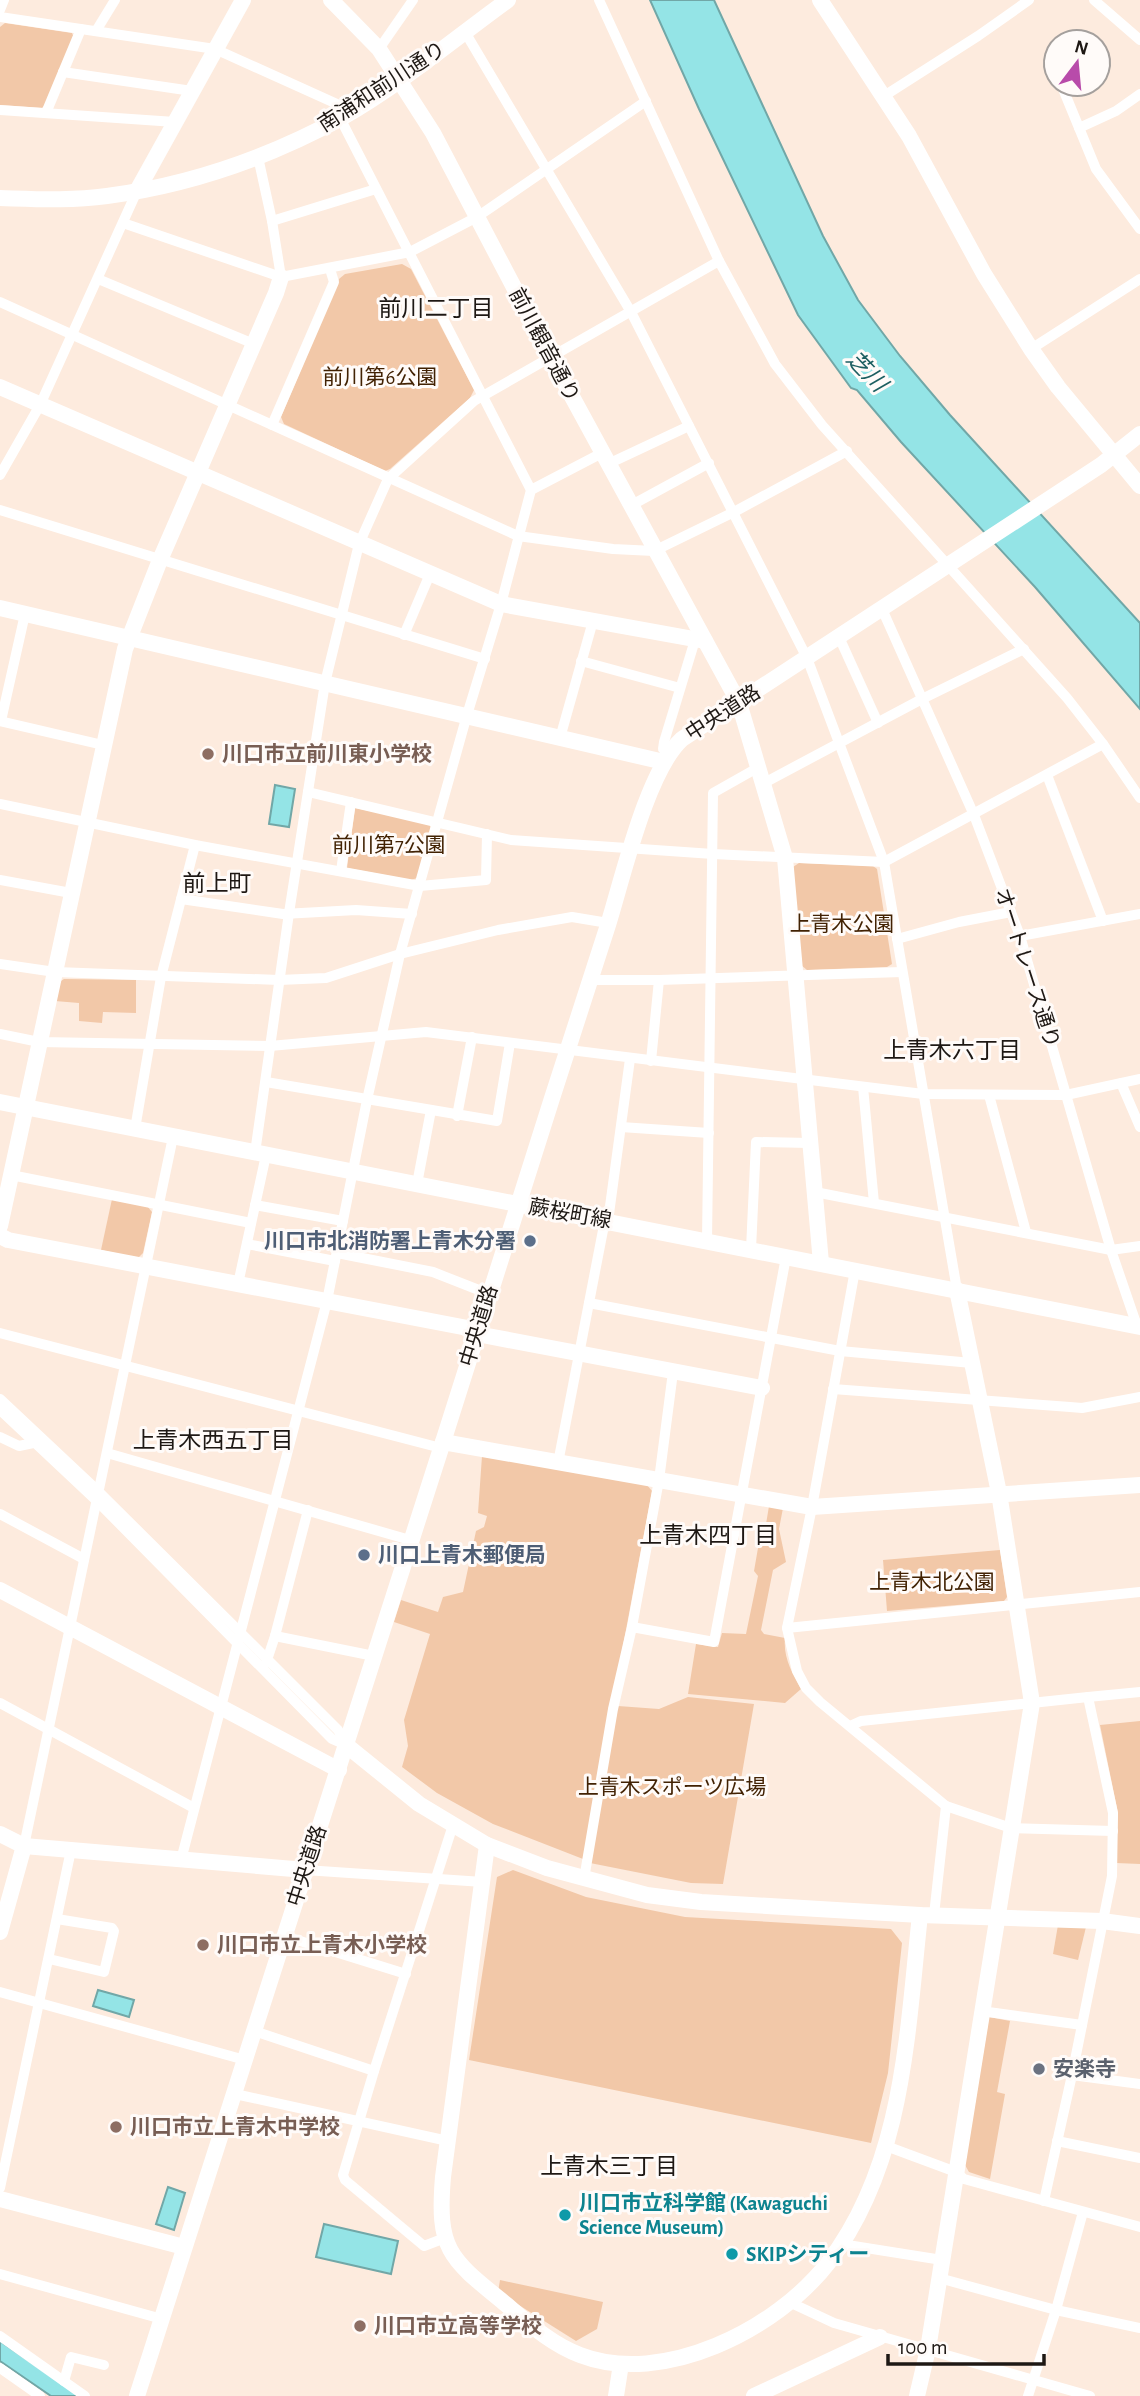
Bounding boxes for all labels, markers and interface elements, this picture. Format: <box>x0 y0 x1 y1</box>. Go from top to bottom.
north arrow <box>1042 28 1112 98</box>
street label: 南浦和前川通り <box>314 37 449 136</box>
text: N <box>1072 37 1090 59</box>
street label: 前川観音通り <box>505 284 584 406</box>
district label: 前川二丁目 <box>379 296 494 321</box>
water label: 芝川 <box>842 346 894 399</box>
park label: 前川第6公園 <box>323 366 437 388</box>
street label: 中央道路 <box>682 680 764 745</box>
place label: 川口市立前川東小学校 <box>222 742 432 765</box>
marker: 川口市立前川東小学校 <box>200 746 216 762</box>
park label: 前川第7公園 <box>332 834 446 856</box>
district label: 前上町 <box>183 871 252 896</box>
street label: オートレース通り <box>991 885 1064 1051</box>
park label: 上青木公園 <box>790 913 895 935</box>
district label: 上青木六丁目 <box>883 1038 1021 1063</box>
street label: 蕨桜町線 <box>527 1195 613 1232</box>
place label: 川口市北消防署上青木分署 <box>264 1230 516 1252</box>
marker: 川口市北消防署上青木分署 <box>522 1233 538 1249</box>
street label: 中央道路 <box>456 1282 501 1369</box>
district label: 上青木西五丁目 <box>133 1428 294 1453</box>
district label: 上青木四丁目 <box>639 1523 777 1548</box>
place label: 川口上青木郵便局 <box>378 1544 546 1566</box>
marker: 川口上青木郵便局 <box>356 1547 372 1563</box>
park label: 上青木北公園 <box>869 1571 995 1593</box>
park label: 上青木スポーツ広場 <box>578 1776 766 1798</box>
street label: 中央道路 <box>283 1823 330 1909</box>
place label: 川口市立上青木小学校 <box>217 1934 427 1956</box>
marker: 川口市立上青木小学校 <box>195 1937 211 1953</box>
place label: 安楽寺 <box>1053 2058 1116 2080</box>
marker: 安楽寺 <box>1031 2061 1047 2077</box>
place label: 川口市立上青木中学校 <box>130 2116 340 2138</box>
marker: 川口市立上青木中学校 <box>108 2119 124 2135</box>
district label: 上青木三丁目 <box>540 2154 678 2179</box>
place label: 川口市立科学館 (Kawaguchi Science Museum) <box>579 2192 828 2238</box>
marker: 川口市立科学館 (Kawaguchi Science Museum) <box>557 2207 573 2223</box>
place label: SKIPシティー <box>746 2244 869 2265</box>
marker: SKIPシティー <box>724 2246 740 2262</box>
place label: 川口市立高等学校 <box>374 2315 542 2337</box>
marker: 川口市立高等学校 <box>352 2318 368 2334</box>
scale bar <box>888 2322 1044 2366</box>
text: 100 m <box>898 2337 948 2358</box>

